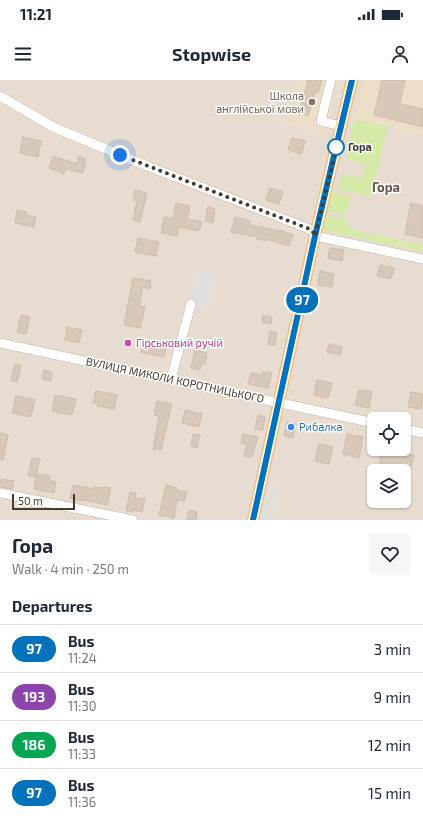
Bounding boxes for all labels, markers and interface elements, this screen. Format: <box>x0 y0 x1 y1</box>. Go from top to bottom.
text: 11:21 <box>20 5 52 23</box>
icon: menu <box>12 43 34 65</box>
text: Stopwise <box>172 43 251 65</box>
icon: person <box>389 43 411 65</box>
place label: Школа англійської мови <box>216 89 304 115</box>
marker: Школа англійської мови <box>307 97 317 107</box>
marker: Гора <box>327 138 345 156</box>
place label: Гора <box>348 140 372 153</box>
your location <box>110 145 130 165</box>
district label: Гора <box>372 179 400 195</box>
line badge: 97 <box>284 287 320 313</box>
text: 97 <box>294 291 310 308</box>
place label: Гірськовий ручій <box>136 336 223 350</box>
marker: Гірськовий ручій <box>123 338 133 348</box>
street label: ВУЛИЦЯ МИКОЛИ КОРОТНИЦЬКОГО <box>85 354 265 405</box>
map controls <box>367 412 411 508</box>
button: locate <box>367 412 411 456</box>
place label: Рибалка <box>299 420 342 433</box>
marker: Рибалка <box>286 422 296 432</box>
button: layers <box>367 464 411 508</box>
scale bar <box>12 492 75 511</box>
text: 50 m <box>18 494 43 507</box>
button: heart <box>369 533 411 575</box>
text: Гора <box>12 534 53 557</box>
text: Walk · 4 min · 250 m <box>12 561 129 577</box>
text: Departures <box>12 597 92 615</box>
text: Bus <box>68 632 94 650</box>
text: 97 <box>26 640 42 657</box>
text: 3 min <box>374 640 411 658</box>
text: 11:24 <box>68 650 97 666</box>
text: Bus <box>68 680 94 698</box>
text: 193 <box>23 688 45 705</box>
text: 9 min <box>373 688 411 706</box>
text: 11:30 <box>68 698 96 714</box>
text: Bus <box>68 728 94 746</box>
text: 186 <box>22 736 46 753</box>
text: 12 min <box>368 736 411 754</box>
text: 11:33 <box>68 746 96 762</box>
text: Bus <box>68 776 94 794</box>
text: 97 <box>26 784 42 801</box>
text: 15 min <box>368 784 411 802</box>
text: 11:36 <box>68 794 96 810</box>

